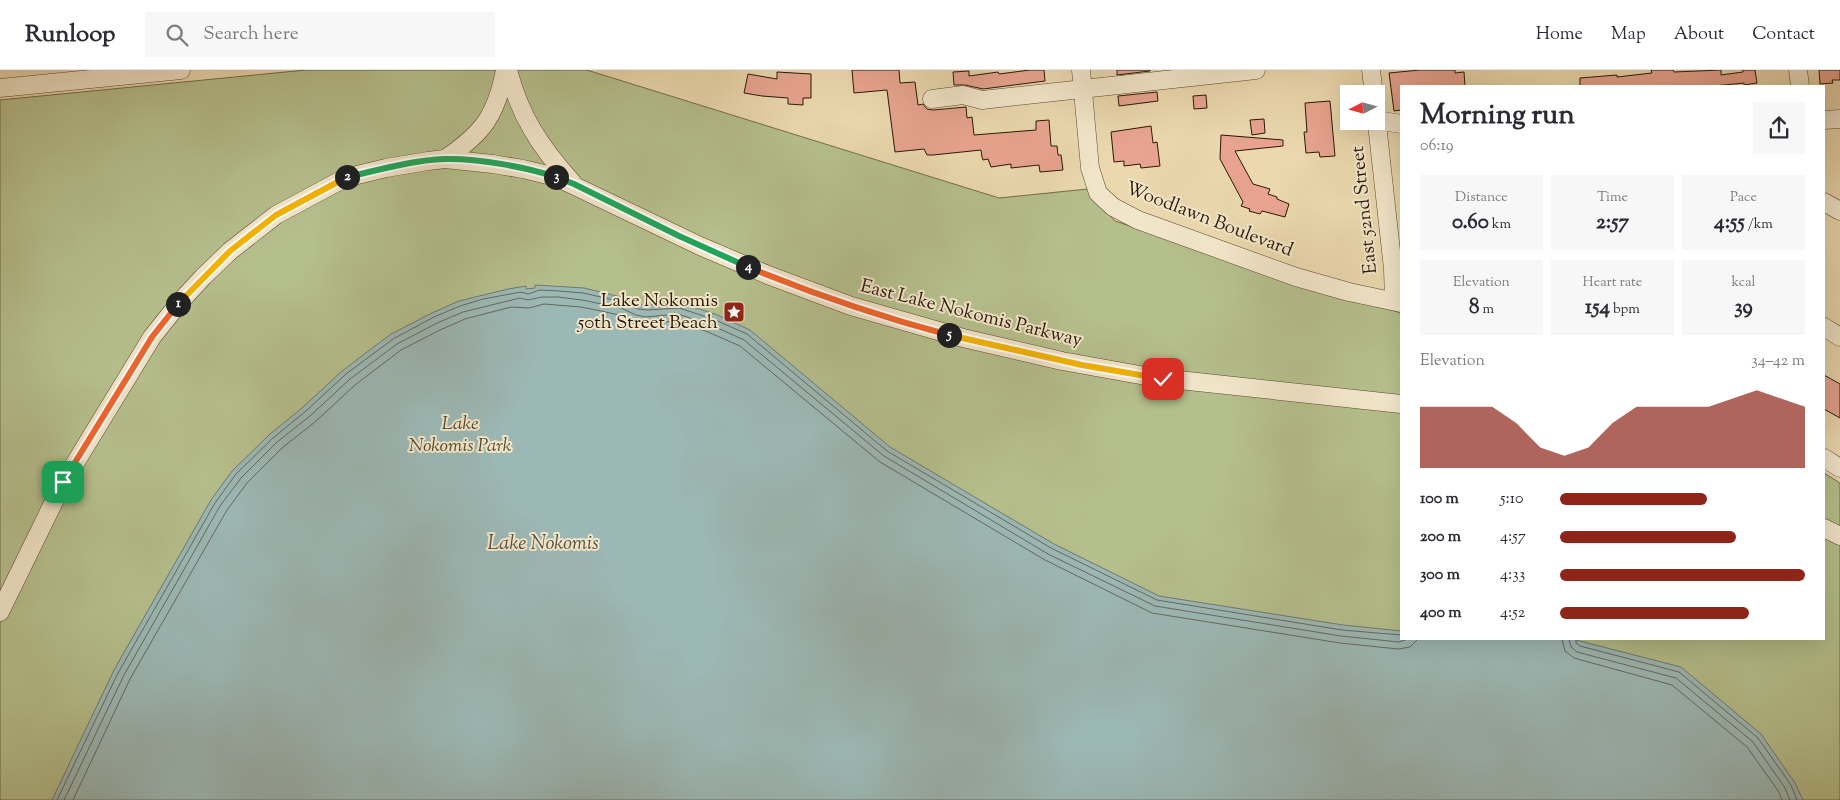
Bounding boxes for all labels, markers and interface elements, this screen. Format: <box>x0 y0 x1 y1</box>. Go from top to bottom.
search box <box>145 12 495 57</box>
text: Runloop <box>25 18 115 52</box>
icon: search <box>163 21 191 49</box>
text: Search here <box>203 21 299 48</box>
text: Home <box>1536 22 1583 48</box>
text: Map <box>1611 22 1646 48</box>
text: About <box>1674 22 1724 48</box>
text: Contact <box>1752 22 1815 48</box>
north arrow <box>1340 85 1385 130</box>
map controls <box>1340 85 1385 130</box>
text: Morning run <box>1420 96 1575 136</box>
button: share <box>1753 102 1805 154</box>
text: 06:19 <box>1420 135 1453 158</box>
street label: East 52nd Street <box>1345 144 1385 275</box>
pin: 2 <box>334 164 360 190</box>
pin: 3 <box>544 164 568 190</box>
text: 2 <box>344 167 351 187</box>
text: 3 <box>554 167 559 187</box>
street label: Woodlawn Boulevard <box>1121 176 1297 264</box>
text: Distance <box>1455 188 1508 208</box>
text: Time <box>1597 188 1628 208</box>
text: Pace <box>1730 188 1757 208</box>
text: 0.60 <box>1452 208 1489 238</box>
text: 2:57 <box>1596 208 1629 238</box>
text: 4:55 <box>1714 208 1745 238</box>
text: km <box>1489 215 1511 235</box>
text: /km <box>1745 215 1773 235</box>
pin: 4 <box>736 254 760 280</box>
text: 4 <box>745 257 752 277</box>
street label: East Lake Nokomis Parkway <box>857 273 1085 355</box>
text: Elevation <box>1453 273 1510 293</box>
text: Heart rate <box>1583 273 1642 293</box>
text: kcal <box>1731 273 1756 293</box>
place label: Lake Nokomis 50th Street Beach <box>577 288 718 337</box>
pin: 1 <box>166 292 190 316</box>
text: 8 <box>1469 293 1479 323</box>
text: 154 <box>1585 293 1610 323</box>
text: 39 <box>1734 293 1753 323</box>
text: 1 <box>176 294 181 314</box>
place icon: Lake Nokomis 50th Street Beach <box>722 300 746 324</box>
text: m <box>1479 300 1494 320</box>
text: bpm <box>1610 300 1640 320</box>
pin: 5 <box>936 322 962 348</box>
text: 5 <box>947 325 952 345</box>
text: Elevation <box>1420 350 1485 373</box>
text: 34–42 m <box>1751 350 1805 373</box>
pin <box>1142 358 1184 400</box>
icon: check <box>1149 365 1177 393</box>
park label: Lake Nokomis Park <box>409 411 512 460</box>
pin <box>42 461 84 503</box>
icon: arrive <box>49 468 77 496</box>
text: 100 m <box>1420 488 1459 511</box>
text: 5:10 <box>1500 488 1523 511</box>
text: 200 m <box>1420 526 1461 549</box>
text: 4:57 <box>1500 526 1526 549</box>
water label: Lake Nokomis <box>487 530 599 559</box>
text: 300 m <box>1420 564 1460 587</box>
text: 4:33 <box>1500 564 1525 587</box>
text: 400 m <box>1420 602 1462 625</box>
text: 4:52 <box>1500 602 1525 625</box>

